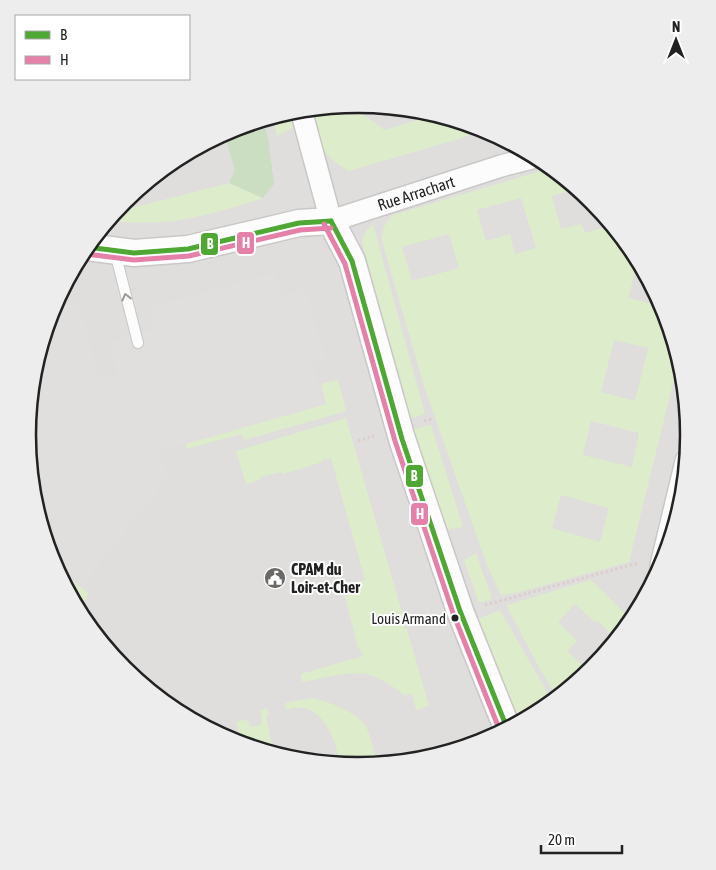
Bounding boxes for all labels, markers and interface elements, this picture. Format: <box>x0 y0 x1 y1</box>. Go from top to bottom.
legend <box>15 15 190 80</box>
north arrow <box>651 15 701 65</box>
text: N <box>672 19 680 35</box>
text: B <box>60 26 67 43</box>
text: H <box>60 51 69 68</box>
street label: Rue Arrachart <box>375 172 457 214</box>
line badge: H <box>236 231 255 255</box>
line badge: B <box>200 232 219 256</box>
text: H <box>242 235 250 251</box>
text: B <box>207 236 214 252</box>
one-way arrow <box>121 292 132 301</box>
line badge: B <box>405 464 424 488</box>
text: B <box>411 468 418 484</box>
line badge: H <box>410 502 429 526</box>
text: H <box>416 506 424 522</box>
place label: CPAM du Loir-et-Cher <box>291 560 360 596</box>
public building icon: CPAM du Loir-et-Cher <box>263 566 287 590</box>
place label: Louis Armand <box>371 610 446 627</box>
marker: Louis Armand <box>450 613 460 623</box>
scale bar <box>541 822 622 854</box>
text: 20 m <box>548 831 575 848</box>

